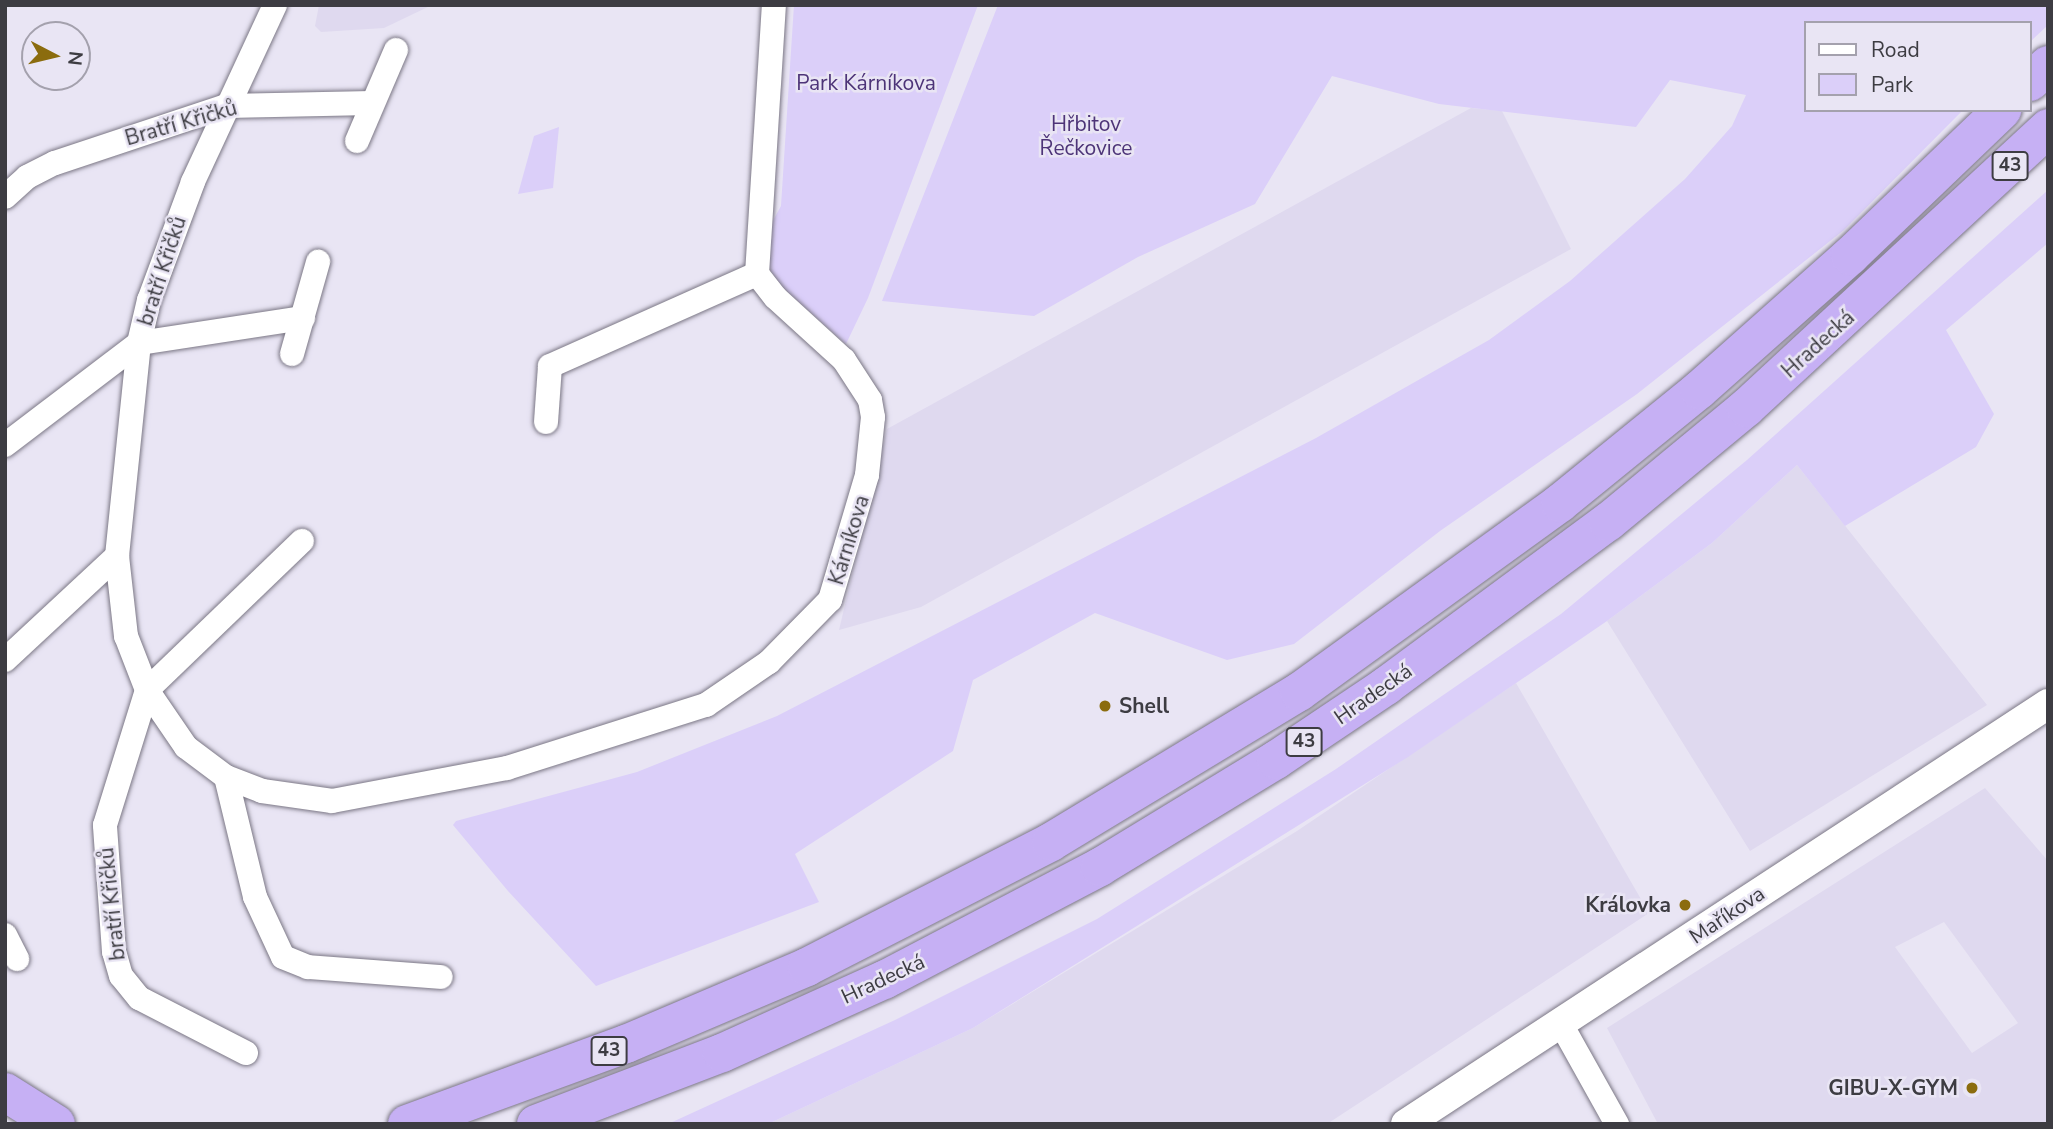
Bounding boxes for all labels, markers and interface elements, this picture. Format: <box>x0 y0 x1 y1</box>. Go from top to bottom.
north arrow <box>21 21 91 91</box>
legend <box>1804 21 2032 112</box>
text: Road <box>1871 36 1920 64</box>
text: N <box>61 50 89 67</box>
park label: Park Kárníkova <box>796 70 936 96</box>
text: Park <box>1871 71 1913 99</box>
street label: Bratří Křičků <box>122 95 240 151</box>
park label: Hřbitov Řečkovice <box>1040 111 1132 161</box>
road number: 43 <box>1991 150 2029 182</box>
street label: bratří Křičků <box>132 213 192 329</box>
street label: Hradecká <box>1776 305 1860 383</box>
street label: Kárníkova <box>823 492 875 588</box>
street label: Hradecká <box>1329 658 1417 730</box>
place label: Shell <box>1119 693 1169 719</box>
marker: Shell <box>1097 698 1113 714</box>
road number: 43 <box>1285 726 1323 758</box>
street label: bratří Křičků <box>94 846 130 962</box>
street label: Maříkova <box>1685 881 1769 949</box>
place label: Královka <box>1585 892 1671 918</box>
marker: Královka <box>1677 897 1693 913</box>
street label: Hradecká <box>837 949 929 1009</box>
road number: 43 <box>590 1036 628 1066</box>
place label: GIBU-X-GYM <box>1828 1075 1958 1101</box>
marker: GIBU-X-GYM <box>1964 1080 1980 1096</box>

